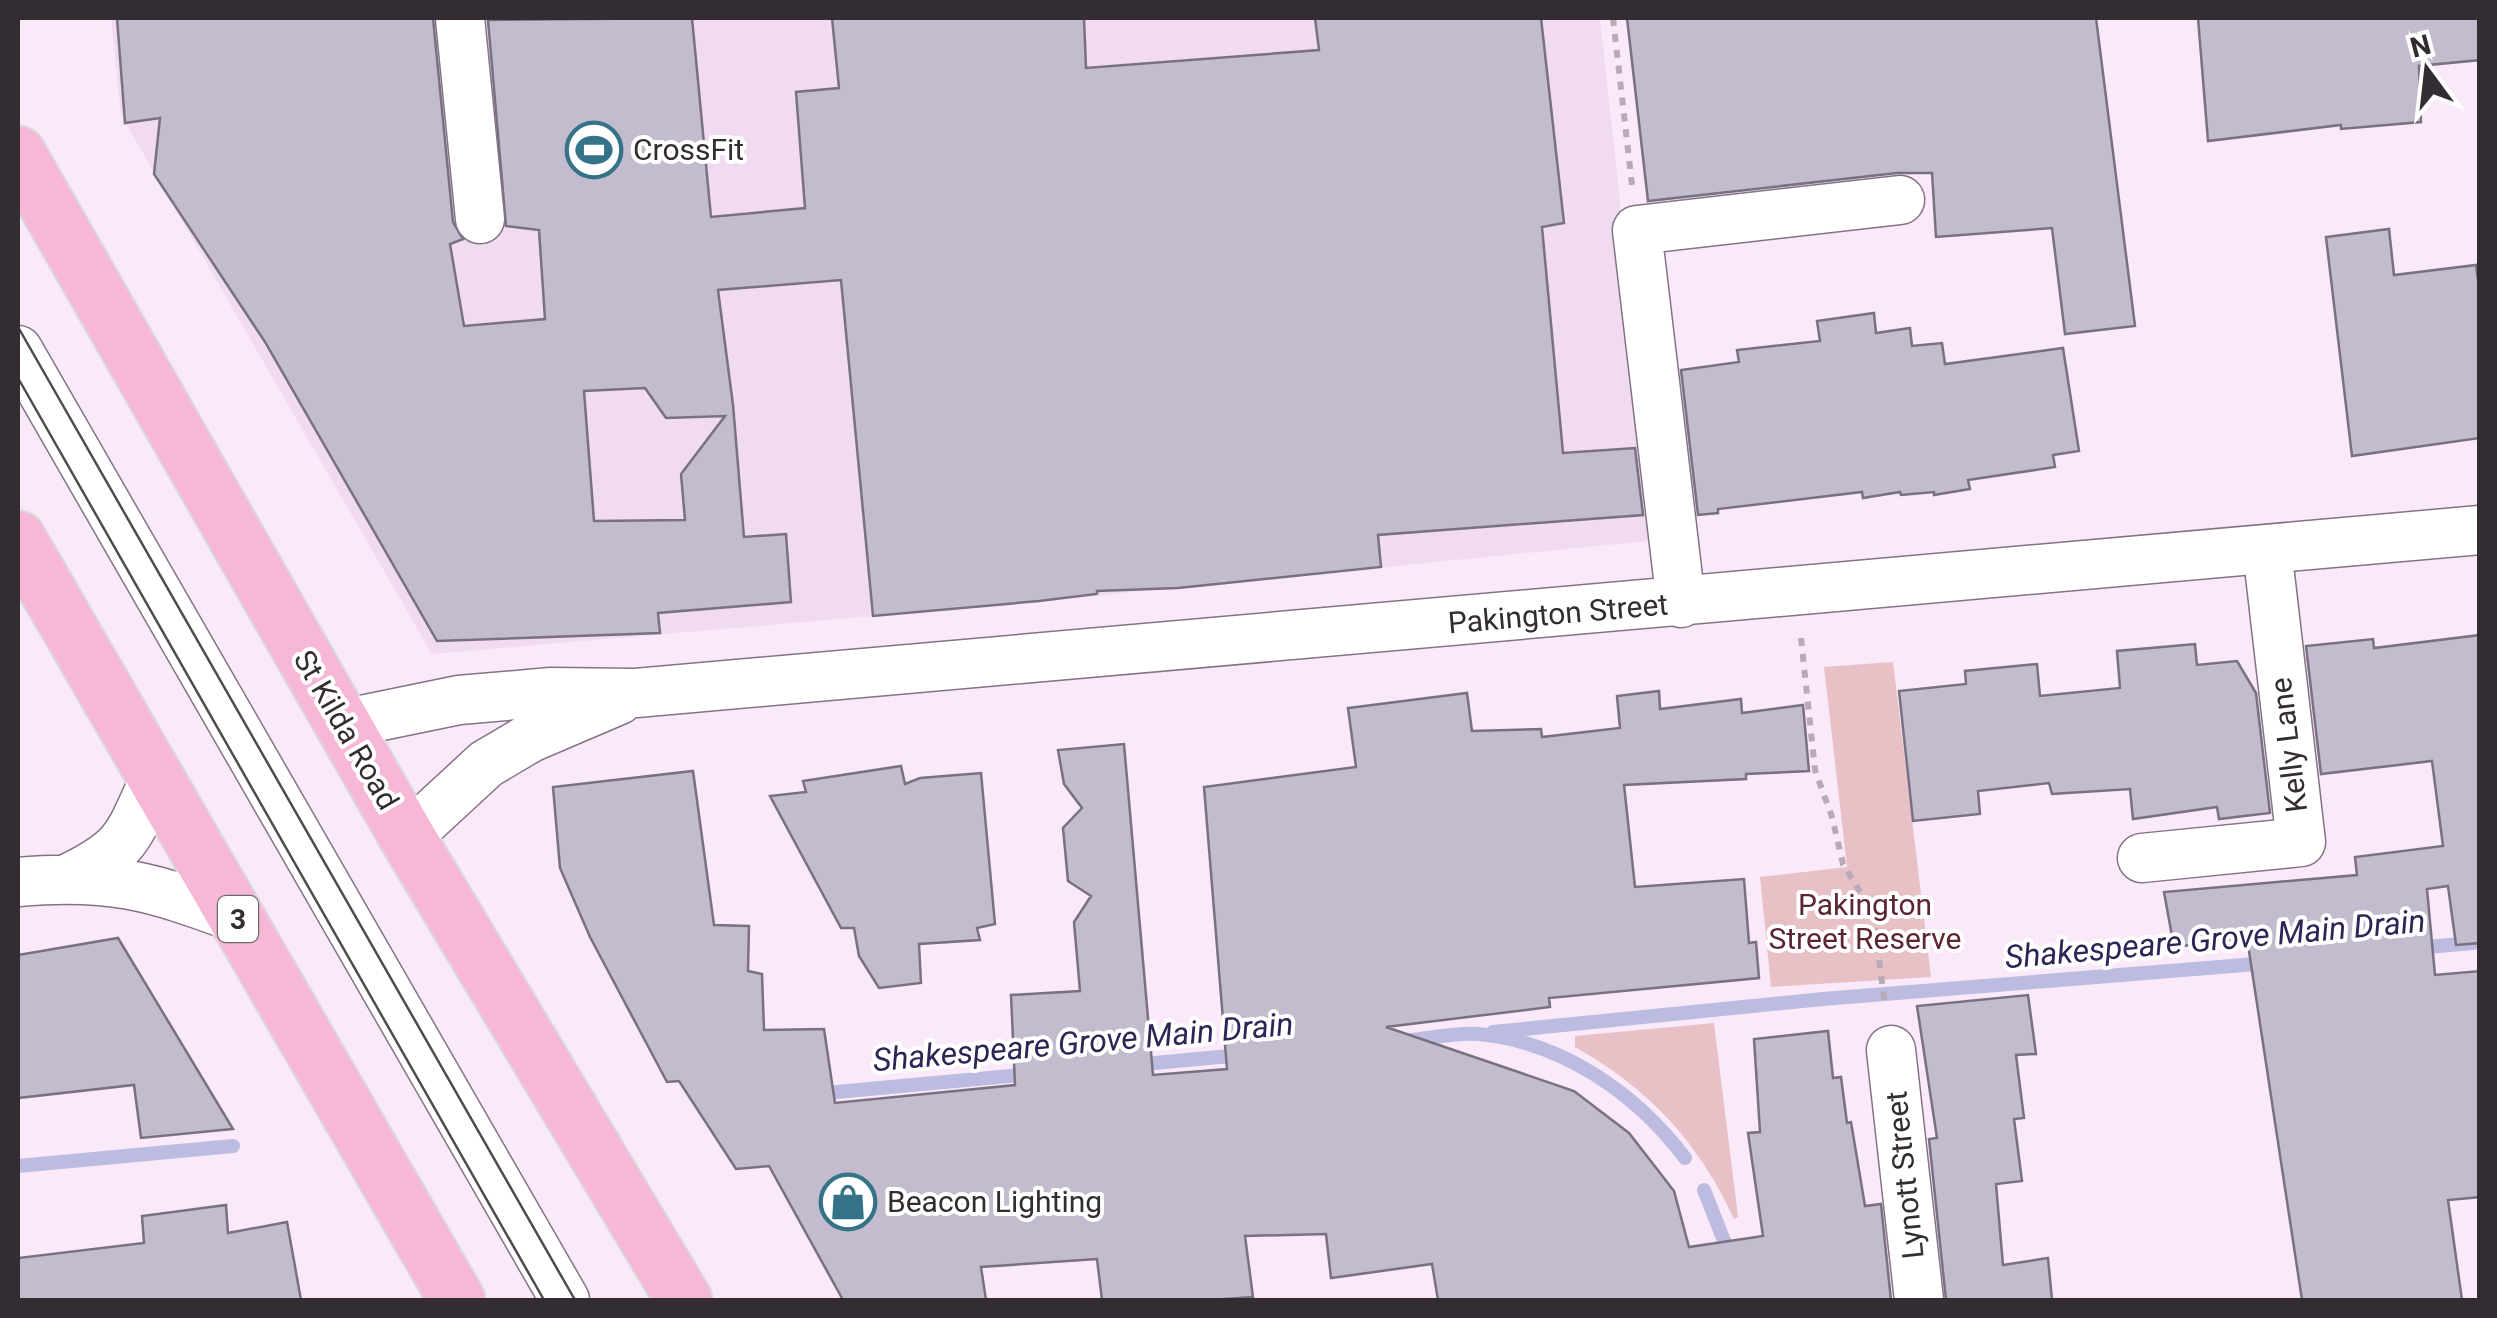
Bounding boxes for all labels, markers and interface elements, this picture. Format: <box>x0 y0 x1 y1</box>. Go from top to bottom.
north arrow <box>2377 20 2477 120</box>
text: N <box>2407 28 2434 65</box>
sports icon: CrossFit <box>564 120 624 180</box>
place label: CrossFit <box>633 132 744 167</box>
street label: Pakington Street <box>1446 586 1669 641</box>
street label: St Kilda Road <box>287 644 406 816</box>
street label: Kelly Lane <box>2263 676 2314 814</box>
park label: Pakington Street Reserve <box>1768 887 1962 956</box>
road number: 3 <box>218 896 258 942</box>
water label: Shakespeare Grove Main Drain <box>2003 902 2427 976</box>
water label: Shakespeare Grove Main Drain <box>871 1005 1295 1079</box>
street label: Lynott Street <box>1878 1090 1931 1261</box>
shop icon: Beacon Lighting <box>818 1172 878 1232</box>
place label: Beacon Lighting <box>887 1184 1102 1219</box>

